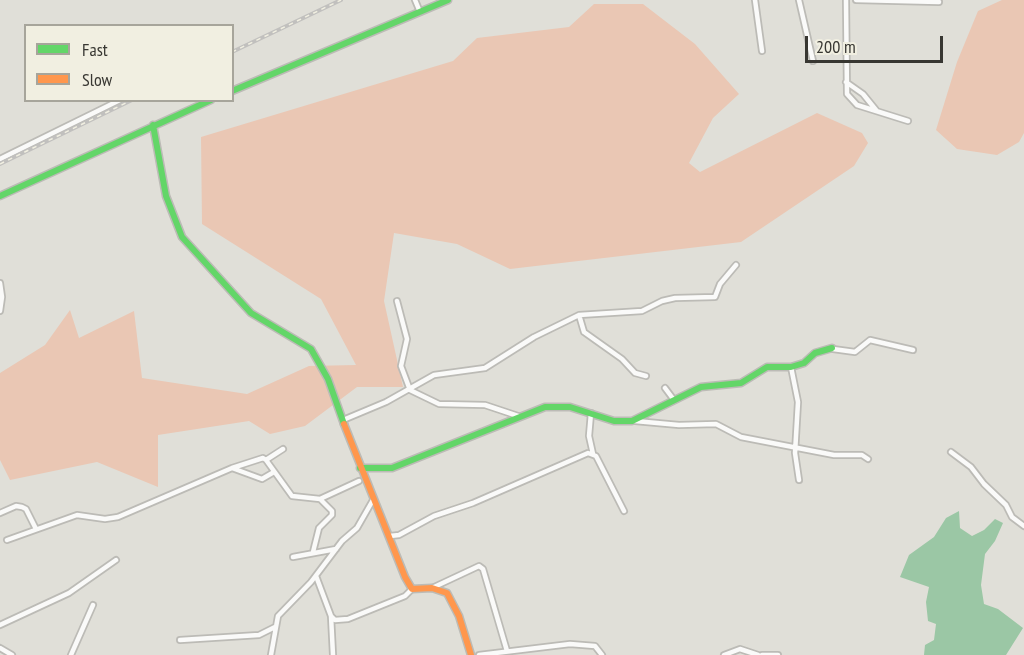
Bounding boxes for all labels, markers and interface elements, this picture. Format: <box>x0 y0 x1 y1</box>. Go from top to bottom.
legend <box>24 24 234 102</box>
scale bar <box>808 24 946 62</box>
text: 200 m <box>816 35 856 58</box>
text: Fast <box>82 38 108 61</box>
text: Slow <box>82 68 112 91</box>

